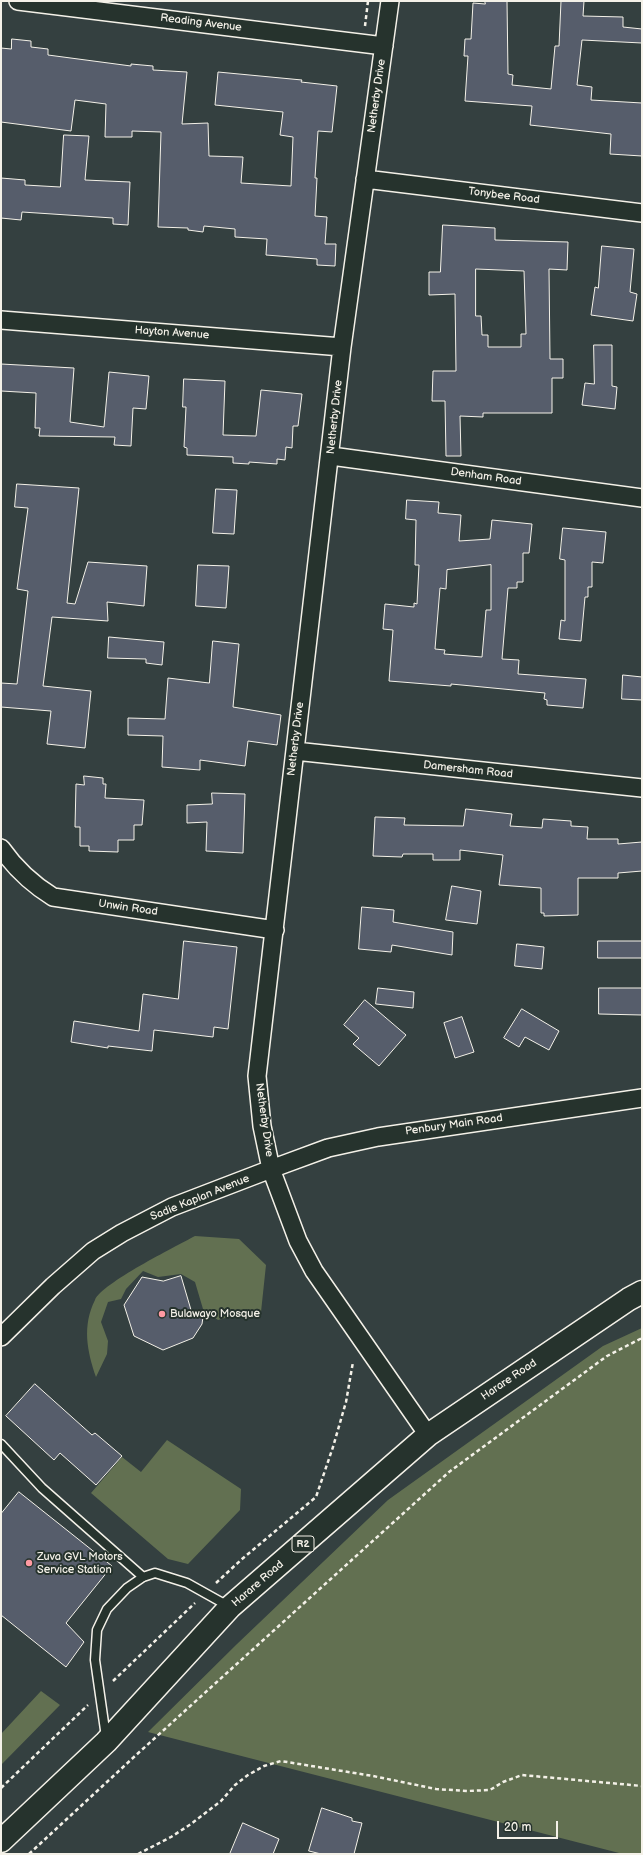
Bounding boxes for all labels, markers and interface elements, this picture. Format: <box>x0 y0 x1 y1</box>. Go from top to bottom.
street label: Reading Avenue <box>160 11 242 35</box>
street label: Netherby Drive <box>365 58 389 134</box>
street label: Tonybee Road <box>468 185 540 207</box>
street label: Hayton Avenue <box>134 324 210 342</box>
street label: Netherby Drive <box>325 379 345 455</box>
street label: Denham Road <box>450 465 522 489</box>
street label: Netherby Drive <box>285 701 307 777</box>
street label: Damersham Road <box>423 759 513 781</box>
street label: Unwin Road <box>97 897 159 919</box>
street label: Netherby Drive <box>252 1082 276 1158</box>
street label: Penbury Main Road <box>405 1112 503 1138</box>
street label: Sadie Kaplan Avenue <box>149 1172 251 1224</box>
place label: Bulawayo Mosque <box>170 1307 260 1321</box>
marker: Bulawayo Mosque <box>157 1309 167 1319</box>
street label: Harare Road <box>479 1357 539 1403</box>
road number: R2 <box>292 1536 314 1552</box>
place label: Zuva GVL Motors Service Station <box>37 1550 123 1576</box>
marker: Zuva GVL Motors Service Station <box>24 1558 34 1568</box>
street label: Harare Road <box>229 1558 287 1610</box>
scale bar <box>499 1813 560 1839</box>
text: 20 m <box>504 1820 531 1835</box>

